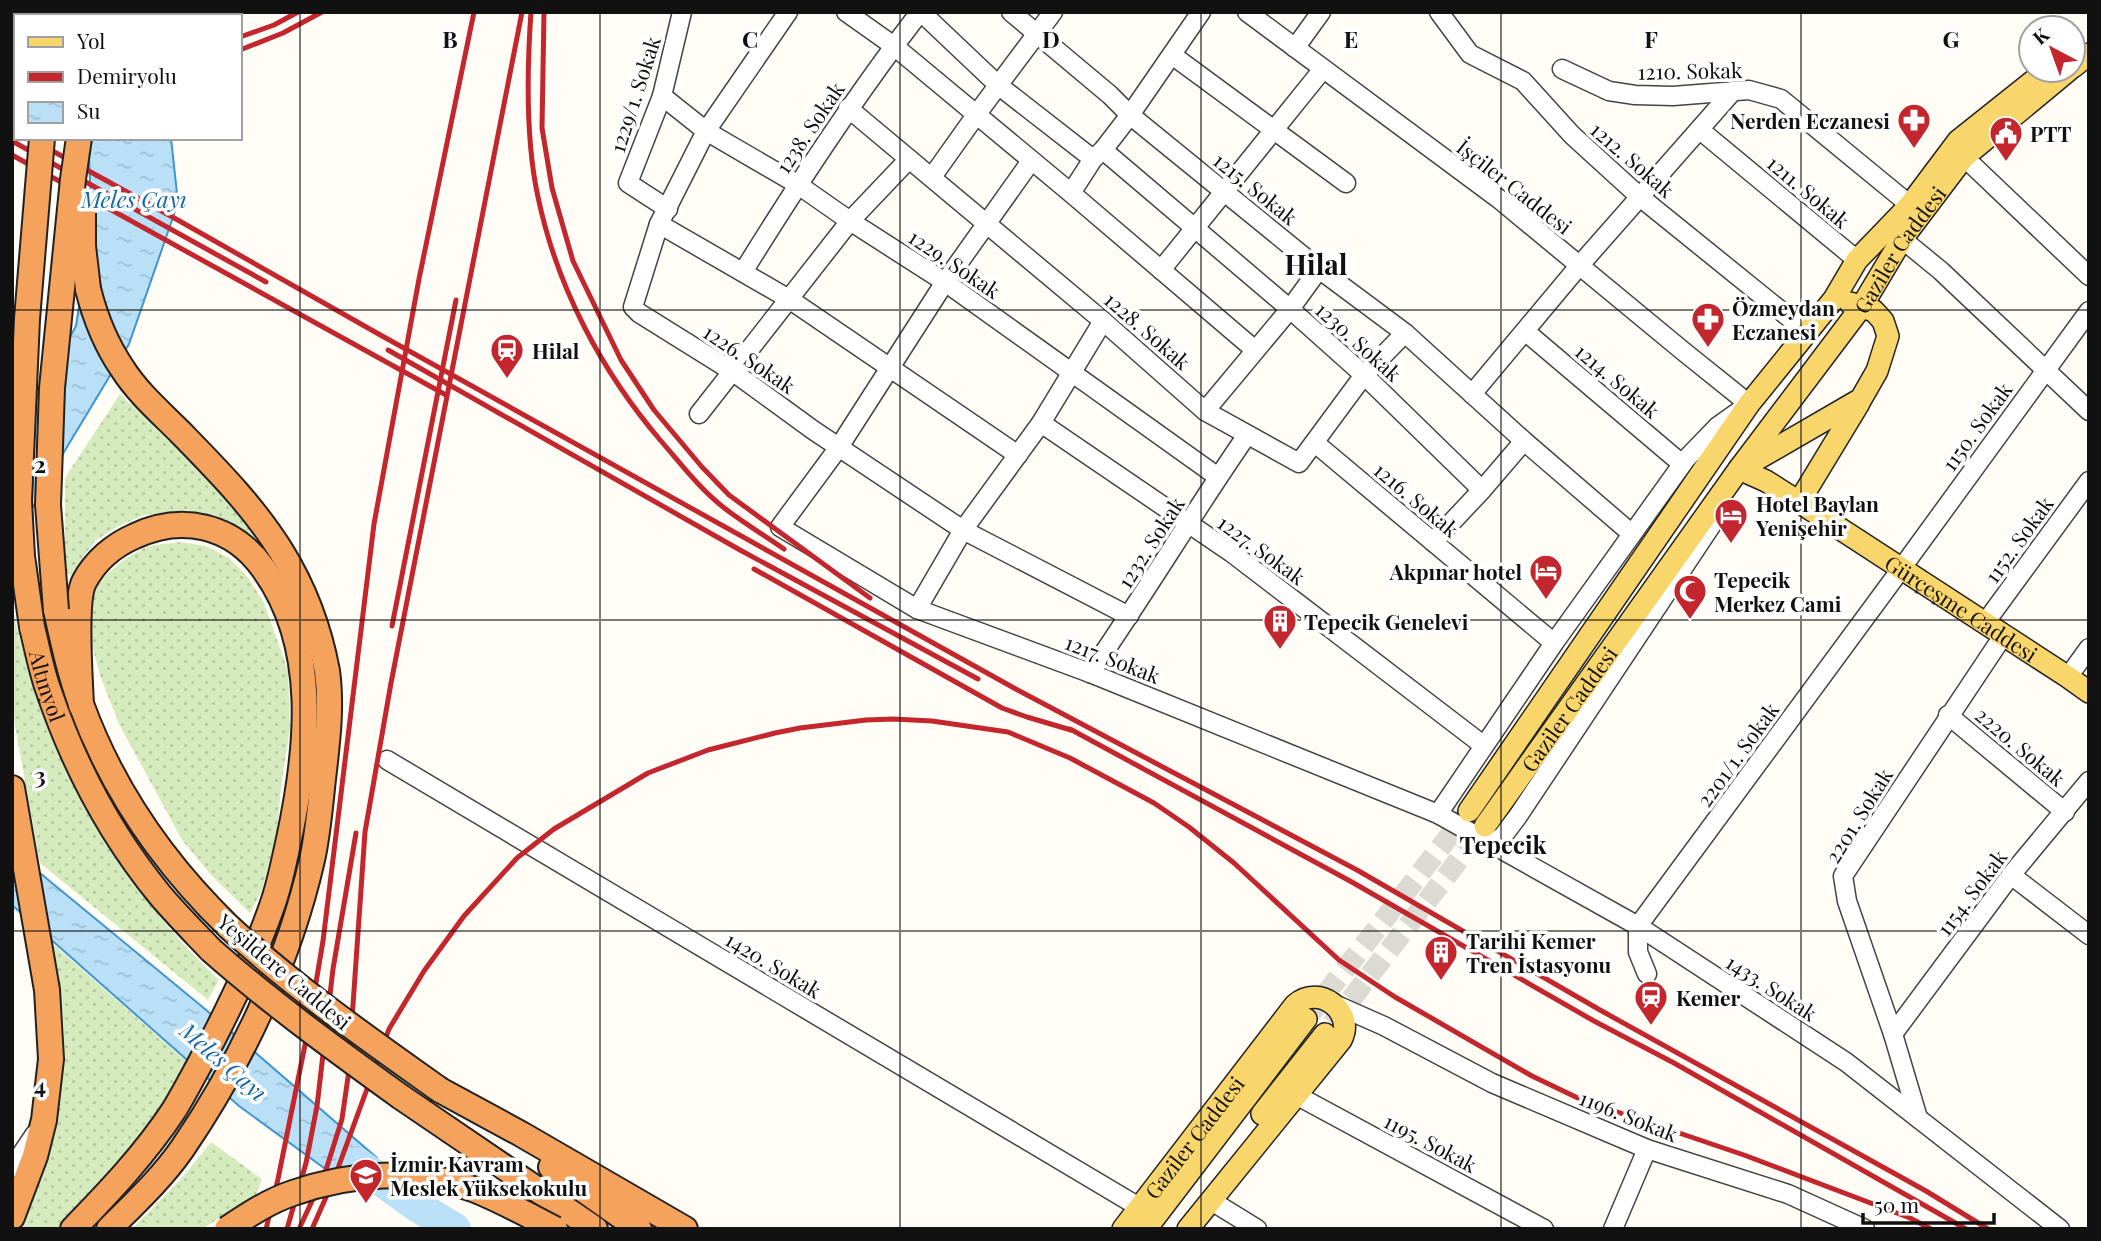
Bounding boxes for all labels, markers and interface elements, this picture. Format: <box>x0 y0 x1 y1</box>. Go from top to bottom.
legend <box>14 14 242 140</box>
north arrow <box>2017 14 2087 84</box>
text: K <box>2027 21 2054 50</box>
text: B <box>442 23 458 54</box>
text: C <box>742 23 758 54</box>
text: D <box>1042 23 1060 54</box>
text: E <box>1344 23 1358 54</box>
text: F <box>1644 23 1658 54</box>
text: G <box>1943 23 1960 54</box>
text: Yol <box>76 26 105 54</box>
street label: 1229/1. Sokak <box>602 32 666 156</box>
street label: 1210. Sokak <box>1637 55 1743 85</box>
text: Demiryolu <box>77 61 177 89</box>
street label: 1238. Sokak <box>768 75 850 178</box>
text: Su <box>77 96 101 124</box>
pharmacy icon: Nerden Eczanesi <box>1895 101 1933 150</box>
place label: Nerden Eczanesi <box>1730 106 1890 134</box>
public building icon: PTT <box>1987 114 2025 163</box>
street label: 1212. Sokak <box>1585 115 1681 203</box>
place label: PTT <box>2030 119 2072 147</box>
street label: İşçiler Caddesi <box>1452 132 1578 240</box>
street label: 1215. Sokak <box>1208 145 1304 231</box>
street label: 1211. Sokak <box>1762 148 1857 234</box>
street label: Gaziler Caddesi <box>1847 180 1951 318</box>
water label: Meles Çayı <box>80 183 187 214</box>
street label: 1229. Sokak <box>904 222 1007 304</box>
district label: Hilal <box>1284 245 1348 282</box>
street label: 1228. Sokak <box>1099 285 1197 375</box>
place label: Özmeydan Eczanesi <box>1732 293 1835 345</box>
street label: 1230. Sokak <box>1310 295 1408 387</box>
pharmacy icon: Özmeydan Eczanesi <box>1689 300 1727 349</box>
street label: 1226. Sokak <box>699 317 802 399</box>
station icon: Hilal <box>488 331 526 380</box>
place label: Hilal <box>532 336 580 364</box>
street label: 1214. Sokak <box>1570 336 1667 424</box>
street label: 1150. Sokak <box>1934 376 2018 476</box>
text: 2 <box>34 448 46 479</box>
street label: 1216. Sokak <box>1369 455 1466 543</box>
place label: Hotel Baylan Yenişehir <box>1755 489 1879 541</box>
street label: 1232. Sokak <box>1110 490 1190 593</box>
street label: 1152. Sokak <box>1977 490 2059 588</box>
hotel icon: Hotel Baylan Yenişehir <box>1712 496 1750 545</box>
street label: 1227. Sokak <box>1212 508 1312 591</box>
street label: Gürçeşme Caddesi <box>1880 548 2043 668</box>
hotel icon: Akpınar hotel <box>1527 552 1565 601</box>
place label: Akpınar hotel <box>1389 557 1522 585</box>
place label: Tepecik Merkez Cami <box>1714 565 1842 617</box>
mosque icon: Tepecik Merkez Cami <box>1671 572 1709 621</box>
building icon: Tepecik Genelevi <box>1261 602 1299 651</box>
place label: Tepecik Genelevi <box>1304 607 1469 635</box>
street label: 1217. Sokak <box>1061 627 1165 689</box>
street label: Gaziler Caddesi <box>1514 641 1623 777</box>
street label: Altınyol <box>24 647 72 725</box>
street label: 2201/1. Sokak <box>1690 696 1785 812</box>
street label: 2220. Sokak <box>1970 700 2072 792</box>
text: 3 <box>34 759 46 790</box>
street label: 2201. Sokak <box>1818 762 1898 868</box>
district label: Tepecik <box>1459 828 1548 860</box>
street label: 1154. Sokak <box>1929 843 2013 941</box>
street label: Yeşildere Caddesi <box>212 906 358 1035</box>
street label: 1420. Sokak <box>721 924 828 1004</box>
place label: Tarihi Kemer Tren İstasyonu <box>1466 926 1612 978</box>
building icon: Tarihi Kemer Tren İstasyonu <box>1422 933 1460 982</box>
street label: 1433. Sokak <box>1721 947 1823 1027</box>
station icon: Kemer <box>1632 978 1670 1027</box>
place label: Kemer <box>1676 983 1741 1011</box>
water label: Meles Çayı <box>173 1014 274 1107</box>
text: 4 <box>34 1069 46 1100</box>
street label: Gaziler Caddesi <box>1138 1070 1250 1204</box>
street label: 1196. Sokak <box>1576 1083 1683 1148</box>
street label: 1195. Sokak <box>1380 1106 1483 1178</box>
place label: İzmir Kavram Meslek Yüksekokulu <box>390 1149 588 1201</box>
school or university icon: İzmir Kavram Meslek Yüksekokulu <box>347 1156 385 1205</box>
scale bar <box>1863 1182 1994 1226</box>
text: 50 m <box>1874 1190 1920 1218</box>

